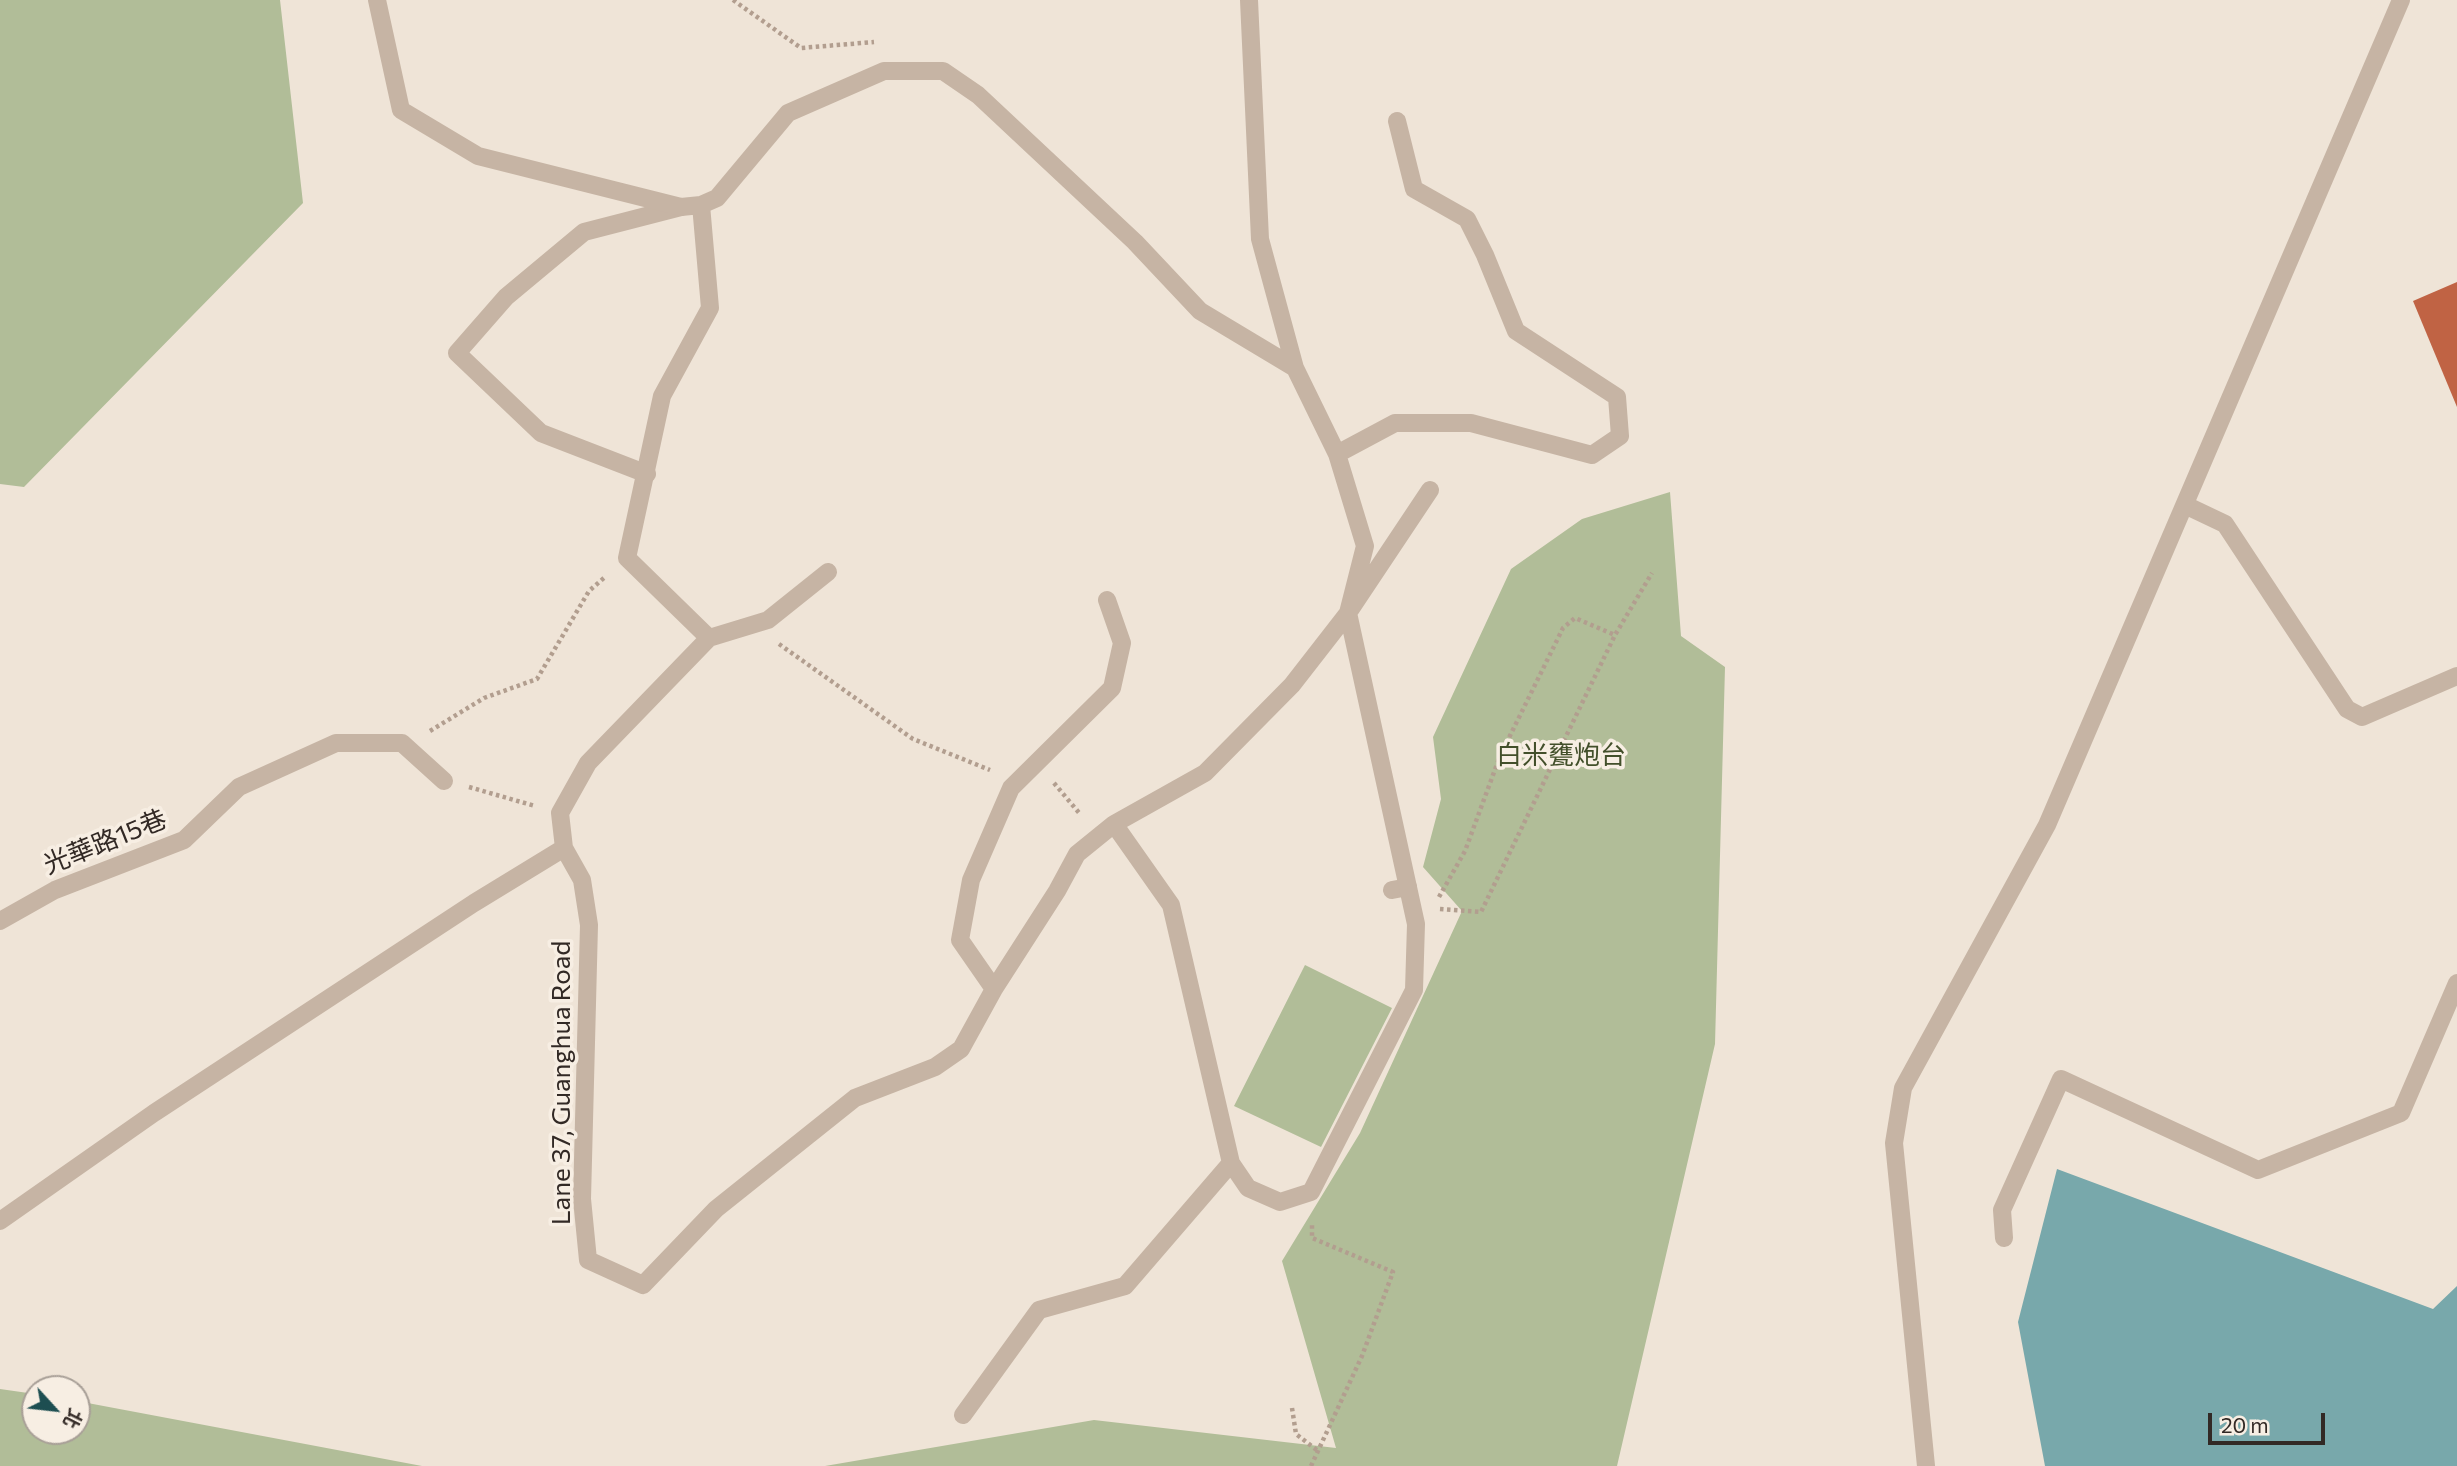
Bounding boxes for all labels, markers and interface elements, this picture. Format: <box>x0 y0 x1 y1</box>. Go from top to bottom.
park label: 白米甕炮台 <box>1496 739 1626 771</box>
street label: 光華路15巷 <box>39 803 171 881</box>
street label: Lane 37, Guanghua Road <box>545 941 577 1225</box>
north arrow <box>21 1375 91 1445</box>
scale bar <box>2212 1400 2329 1444</box>
text: 北 <box>59 1405 88 1433</box>
text: 20 m <box>2221 1412 2269 1437</box>

